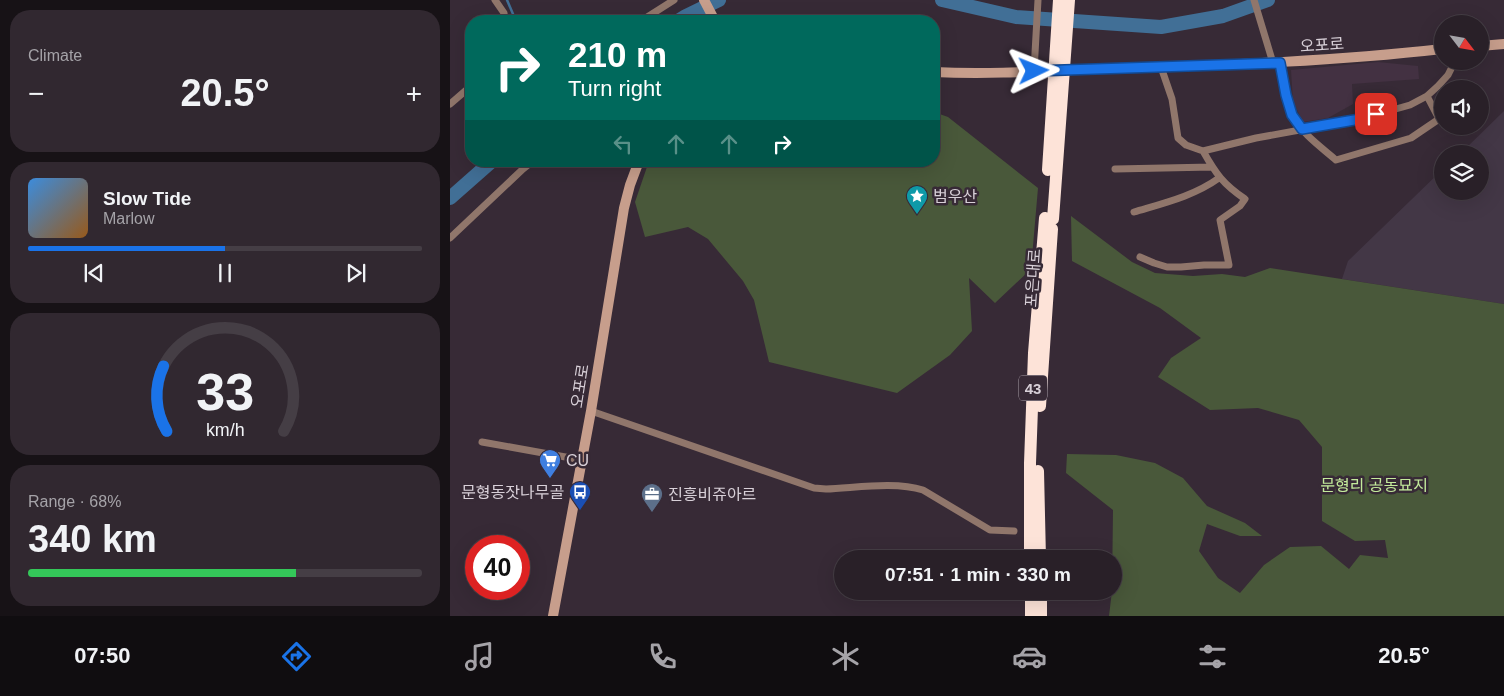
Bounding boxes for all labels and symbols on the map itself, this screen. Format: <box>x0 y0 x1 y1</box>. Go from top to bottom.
north arrow <box>1434 15 1489 70</box>
street label: 오포로 <box>1299 35 1345 55</box>
position arrow <box>1007 44 1059 96</box>
pin <box>1355 93 1397 135</box>
place icon: 범우산 <box>905 184 929 215</box>
place label: 범우산 <box>933 188 977 205</box>
street label: 포은대로 <box>1022 248 1044 308</box>
street label: 오포로 <box>568 363 592 409</box>
road number: 43 <box>1019 376 1047 400</box>
supermarket icon: CU <box>538 448 562 479</box>
place label: CU <box>566 452 589 469</box>
park label: 문형리 공동묘지 <box>1320 477 1428 494</box>
bus stop icon: 문형동잣나무골 <box>568 480 592 511</box>
office icon: 진흥비쥬아르 <box>640 482 664 513</box>
place label: 문형동잣나무골 <box>461 484 564 501</box>
place label: 진흥비쥬아르 <box>668 486 756 503</box>
speed limit sign: 40 <box>465 535 530 600</box>

